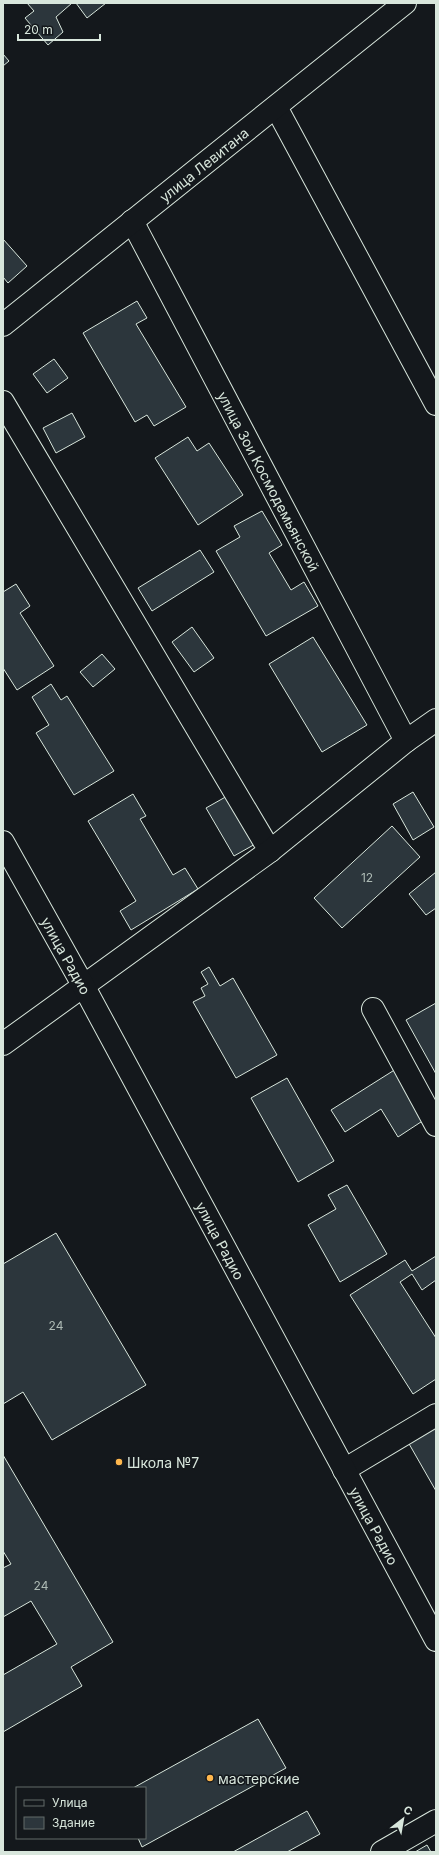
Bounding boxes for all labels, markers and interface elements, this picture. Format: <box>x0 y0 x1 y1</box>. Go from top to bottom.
scale bar <box>18 16 100 42</box>
text: 20 m <box>24 22 53 37</box>
street label: улица Левитана <box>156 124 252 205</box>
street label: улица Зои Космодемьянской <box>215 388 323 574</box>
house number: 12 <box>361 870 373 885</box>
street label: улица Радио <box>38 914 95 997</box>
street label: улица Радио <box>193 1198 249 1282</box>
house number: 24 <box>49 1318 64 1333</box>
place label: Школа №7 <box>127 1454 199 1471</box>
marker: Школа №7 <box>114 1457 124 1467</box>
street label: улица Радио <box>346 1484 402 1568</box>
house number: 24 <box>34 1578 49 1593</box>
place label: мастерские <box>218 1770 300 1787</box>
marker: мастерские <box>205 1773 215 1783</box>
legend <box>16 1787 146 1839</box>
text: Улица <box>52 1795 87 1810</box>
north arrow <box>383 1799 423 1839</box>
text: С <box>401 1802 415 1819</box>
text: Здание <box>52 1815 95 1830</box>

